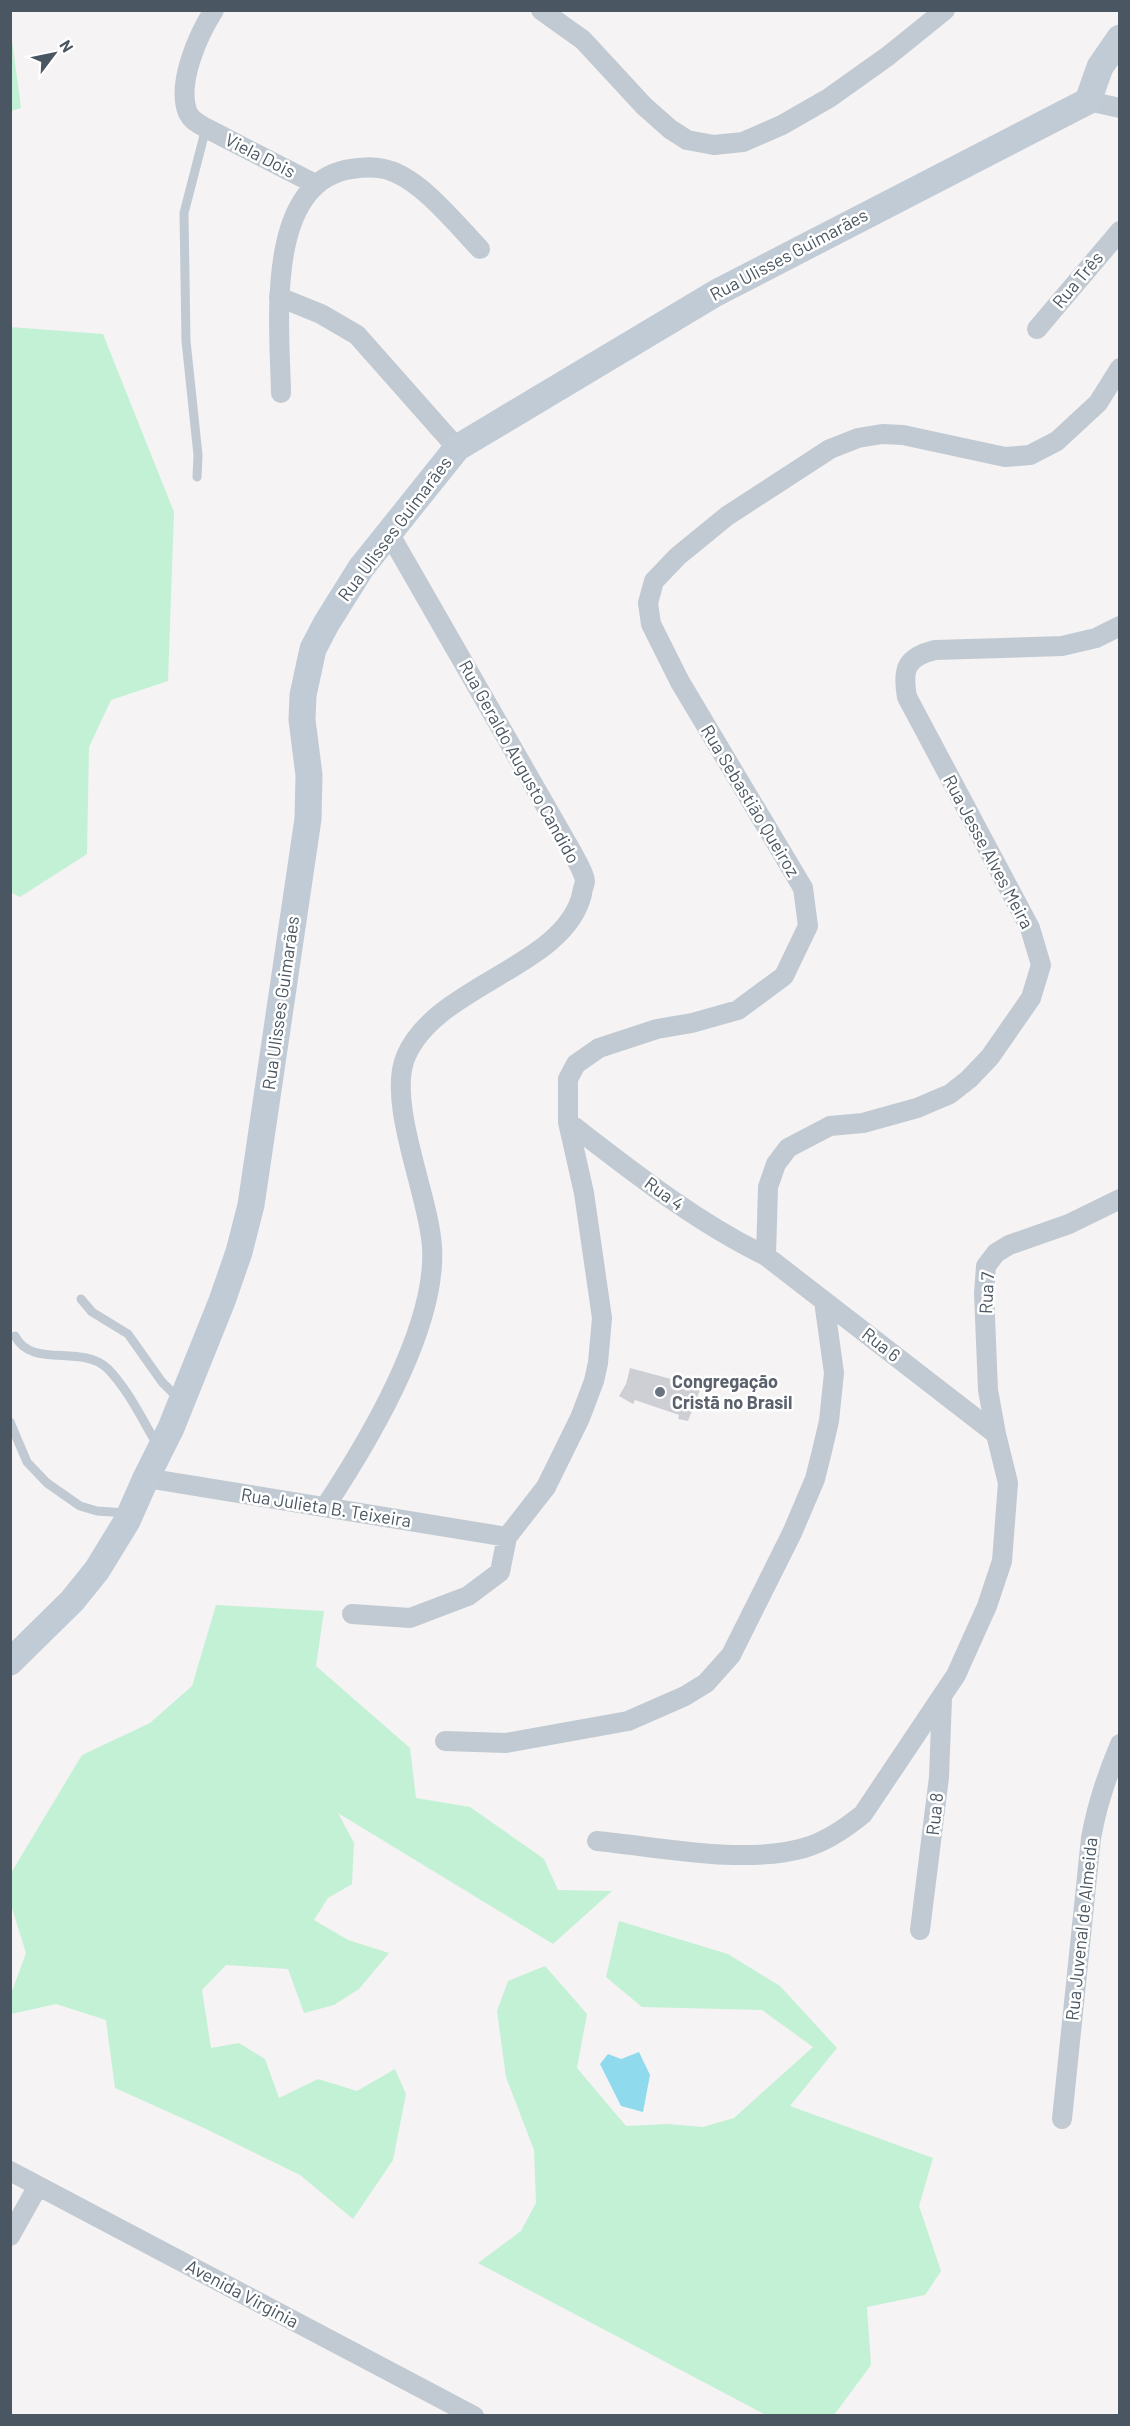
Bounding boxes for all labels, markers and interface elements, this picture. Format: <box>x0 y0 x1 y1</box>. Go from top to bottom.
north arrow <box>24 24 84 84</box>
text: N <box>56 36 78 55</box>
street label: Viela Dois <box>222 128 299 182</box>
street label: Rua Ulisses Guimarães <box>706 203 871 305</box>
street label: Rua Três <box>1047 247 1107 312</box>
street label: Rua Ulisses Guimarães <box>333 452 456 605</box>
street label: Rua Geraldo Augusto Candido <box>455 656 585 867</box>
street label: Rua Sebastião Queiroz <box>697 721 805 880</box>
street label: Rua Jesse Alves Meira <box>939 771 1039 932</box>
street label: Rua Ulisses Guimarães <box>257 914 303 1091</box>
street label: Rua 4 <box>641 1172 689 1215</box>
street label: Rua 7 <box>974 1271 998 1314</box>
street label: Rua 6 <box>858 1322 905 1366</box>
place label: Congregação Cristã no Brasil <box>672 1370 792 1413</box>
marker: Congregação Cristã no Brasil <box>653 1385 667 1399</box>
street label: Rua Julieta B. Teixeira <box>240 1483 413 1531</box>
street label: Rua 8 <box>921 1791 947 1836</box>
street label: Rua Juvenal de Almeida <box>1060 1836 1102 2022</box>
street label: Avenida Virginia <box>182 2254 303 2332</box>

